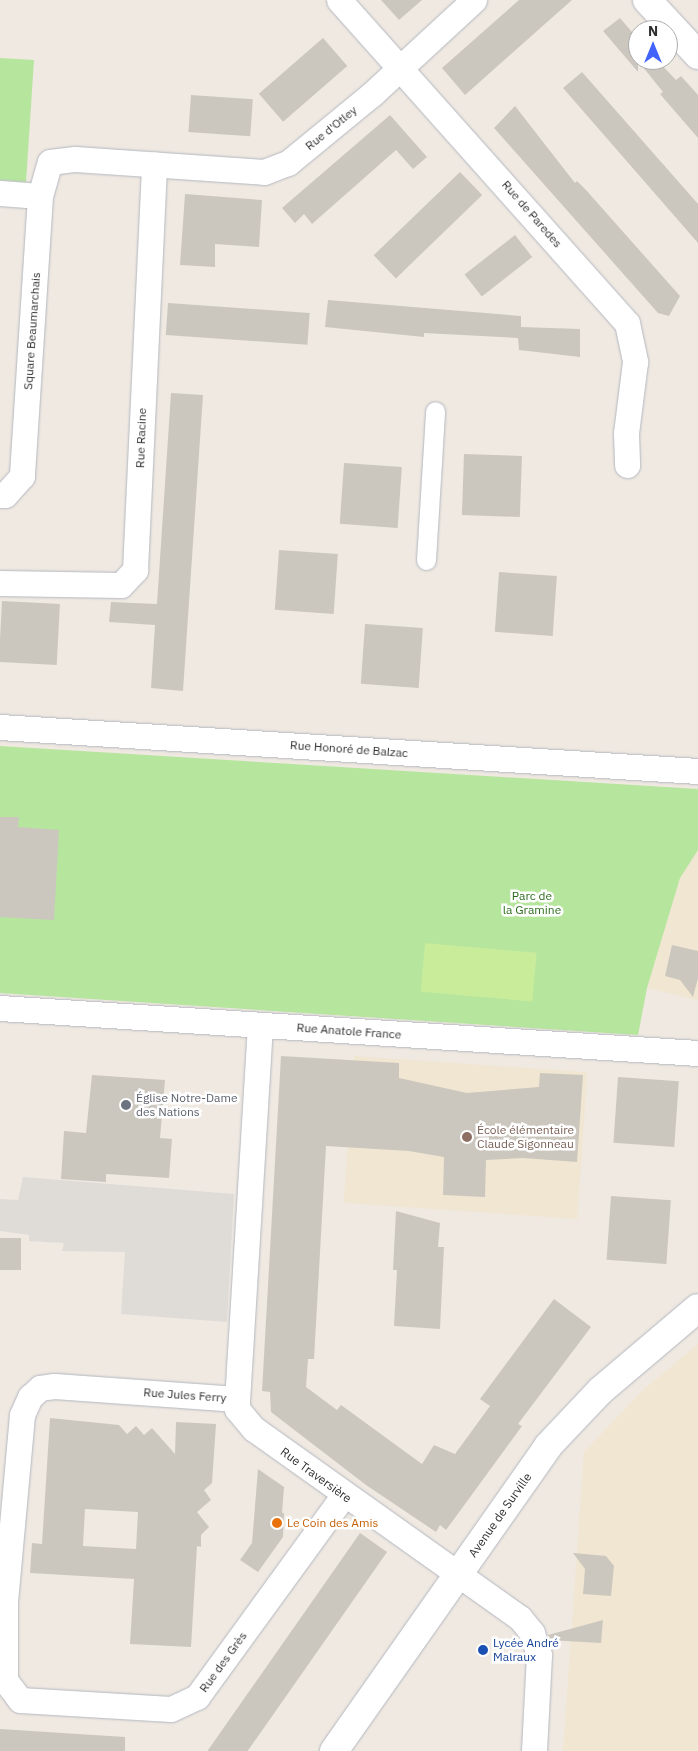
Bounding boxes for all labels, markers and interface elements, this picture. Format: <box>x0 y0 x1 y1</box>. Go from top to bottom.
north arrow <box>628 20 678 70</box>
text: N <box>648 22 658 40</box>
street label: Rue d'Otley <box>302 103 360 153</box>
street label: Rue de Paredes <box>499 178 565 250</box>
street label: Square Beaumarchais <box>21 272 43 390</box>
street label: Rue Racine <box>133 408 149 468</box>
street label: Rue Honoré de Balzac <box>289 738 409 760</box>
park label: Parc de la Gramine <box>503 889 561 917</box>
street label: Rue Anatole France <box>296 1020 402 1042</box>
place label: Église Notre-Dame des Nations <box>136 1091 238 1119</box>
marker: Église Notre-Dame des Nations <box>120 1099 132 1111</box>
place label: École élémentaire Claude Sigonneau <box>477 1123 574 1151</box>
marker: École élémentaire Claude Sigonneau <box>461 1131 473 1143</box>
street label: Rue Jules Ferry <box>143 1385 227 1405</box>
street label: Rue Traversière <box>278 1444 354 1506</box>
street label: Avenue de Surville <box>466 1470 534 1560</box>
place label: Le Coin des Amis <box>287 1516 378 1530</box>
marker: Le Coin des Amis <box>271 1517 283 1529</box>
street label: Rue des Grès <box>196 1629 250 1695</box>
place label: Lycée André Malraux <box>493 1636 559 1664</box>
marker: Lycée André Malraux <box>477 1644 489 1656</box>

